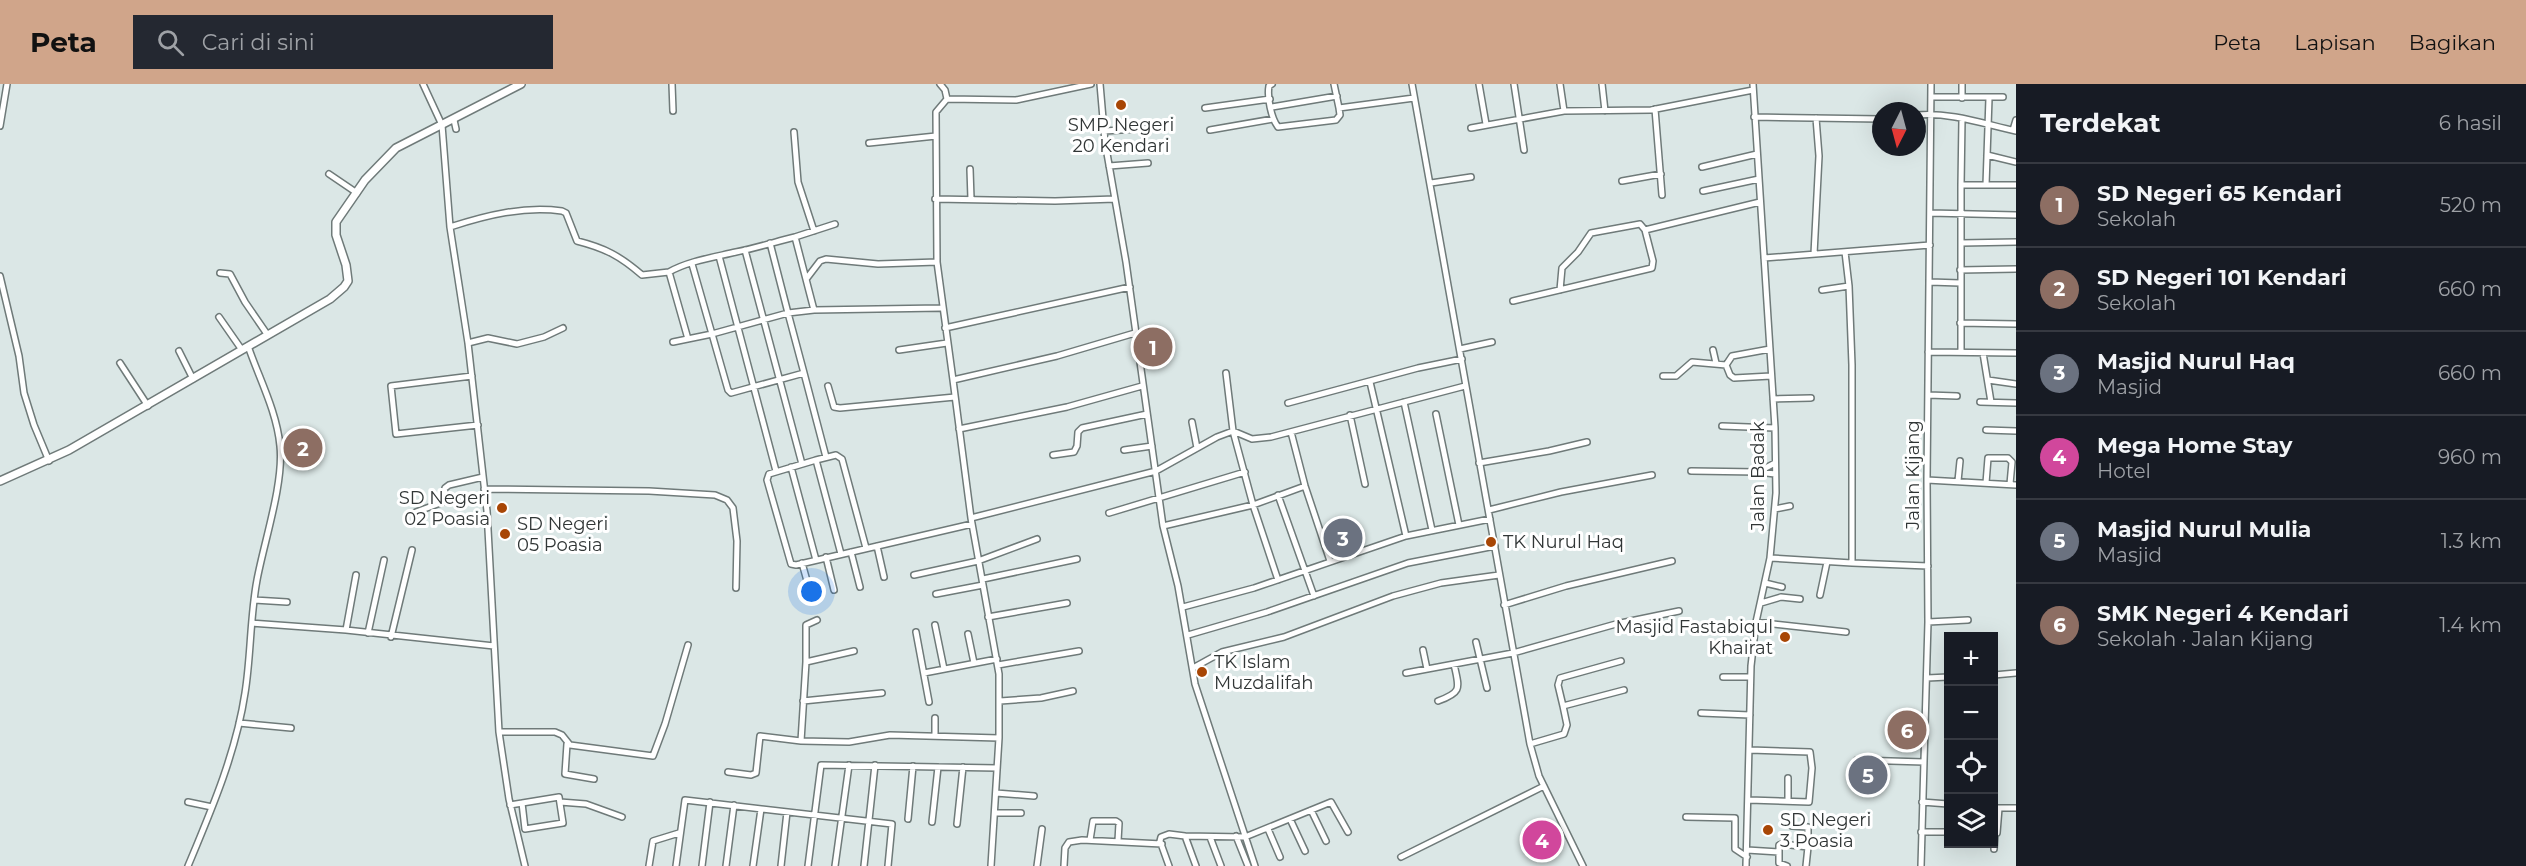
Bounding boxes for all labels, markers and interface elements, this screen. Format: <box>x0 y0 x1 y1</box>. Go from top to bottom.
search box <box>133 15 553 69</box>
text: Peta <box>30 25 97 59</box>
icon: search <box>154 26 187 59</box>
text: Cari di sini <box>202 29 315 56</box>
text: Peta <box>2213 30 2261 55</box>
text: Lapisan <box>2294 30 2376 55</box>
text: Bagikan <box>2409 30 2496 55</box>
marker: SMP Negeri 20 Kendari <box>1114 98 1128 112</box>
north arrow <box>1872 102 1926 156</box>
text: Terdekat <box>2040 107 2161 139</box>
text: 6 hasil <box>2439 111 2502 135</box>
place label: SMP Negeri 20 Kendari <box>1068 114 1174 157</box>
text: SD Negeri 65 Kendari <box>2097 180 2342 207</box>
text: 1 <box>2056 193 2063 217</box>
text: 520 m <box>2440 193 2502 217</box>
text: Sekolah <box>2097 207 2176 231</box>
text: SD Negeri 101 Kendari <box>2097 264 2347 291</box>
text: 2 <box>2054 277 2065 301</box>
text: 660 m <box>2438 277 2502 301</box>
text: Sekolah <box>2097 291 2176 315</box>
pin: 1 <box>1134 324 1172 370</box>
text: Masjid Nurul Haq <box>2097 348 2295 375</box>
text: 3 <box>2054 361 2065 385</box>
text: 660 m <box>2438 361 2502 385</box>
text: Masjid <box>2097 375 2162 399</box>
street label: Jalan Kijang <box>1902 420 1924 531</box>
street label: Jalan Badak <box>1747 421 1769 532</box>
pin: 2 <box>284 426 322 470</box>
text: Mega Home Stay <box>2097 432 2292 459</box>
text: 4 <box>2053 445 2066 469</box>
text: 960 m <box>2438 445 2502 469</box>
text: Hotel <box>2097 459 2151 483</box>
place label: SD Negeri 02 Poasia <box>399 487 490 530</box>
marker: SD Negeri 02 Poasia <box>495 501 509 515</box>
place label: SD Negeri 05 Poasia <box>517 513 608 556</box>
pin: 3 <box>1324 516 1362 560</box>
text: Masjid Nurul Mulia <box>2097 516 2311 543</box>
marker: SD Negeri 05 Poasia <box>498 527 512 541</box>
text: 5 <box>2054 529 2065 553</box>
text: 1.3 km <box>2441 529 2502 553</box>
place label: TK Nurul Haq <box>1503 531 1624 553</box>
marker: TK Nurul Haq <box>1484 535 1498 549</box>
text: Masjid <box>2097 543 2162 567</box>
your location <box>797 577 826 606</box>
text: SMK Negeri 4 Kendari <box>2097 600 2349 627</box>
text: 6 <box>2053 613 2066 637</box>
text: 1.4 km <box>2439 613 2502 637</box>
place label: Masjid Fastabiqul Khairat <box>1616 616 1773 659</box>
text: Sekolah · Jalan Kijang <box>2097 627 2314 651</box>
marker: Masjid Fastabiqul Khairat <box>1778 630 1792 644</box>
map controls <box>1944 632 1998 848</box>
button: + <box>1944 632 1998 686</box>
place label: TK Islam Muzdalifah <box>1214 651 1314 694</box>
marker: TK Islam Muzdalifah <box>1195 665 1209 679</box>
button: − <box>1944 686 1998 740</box>
pin: 6 <box>1888 708 1926 752</box>
button: locate <box>1944 740 1998 794</box>
pin: 5 <box>1848 752 1888 798</box>
button: layers <box>1944 794 1998 848</box>
place label: SD Negeri 3 Poasia <box>1780 809 1871 852</box>
pin: 4 <box>1522 818 1562 862</box>
marker: SD Negeri 3 Poasia <box>1761 823 1775 837</box>

